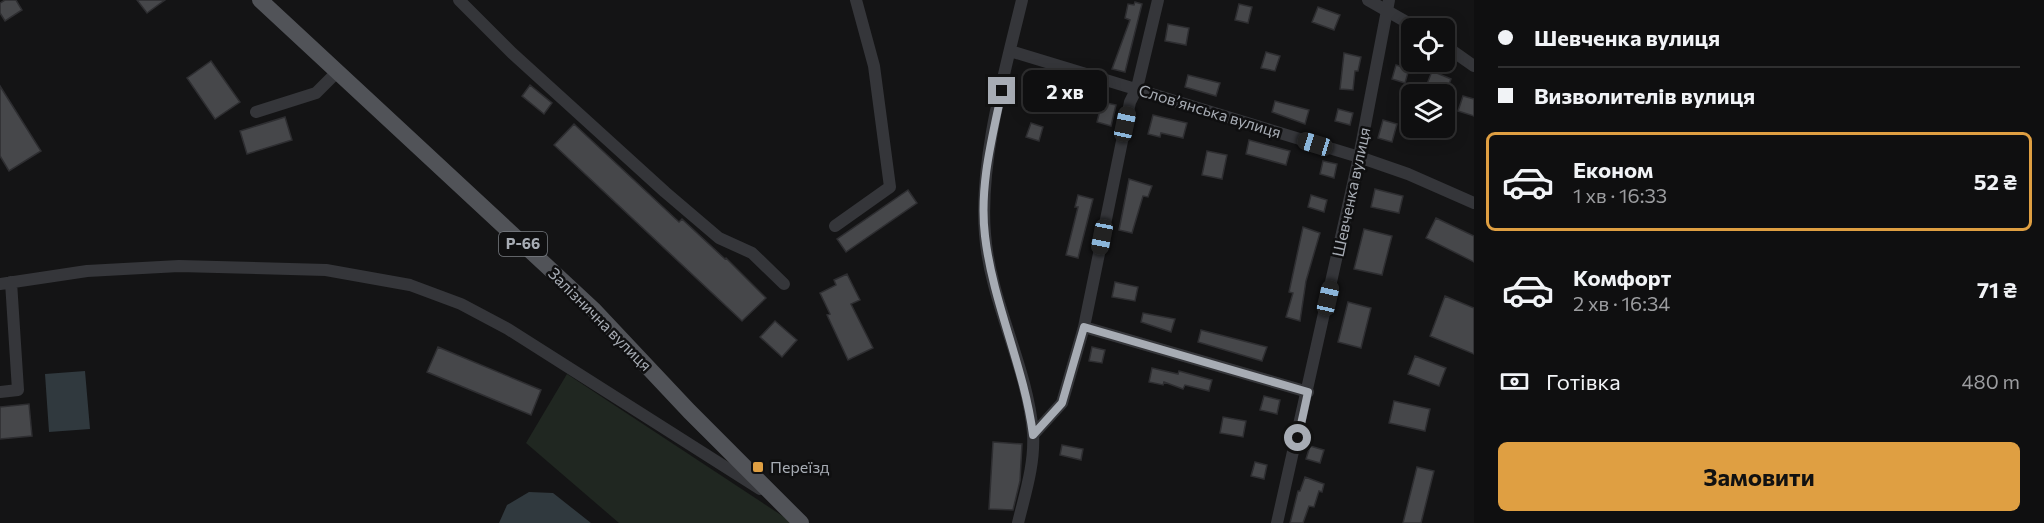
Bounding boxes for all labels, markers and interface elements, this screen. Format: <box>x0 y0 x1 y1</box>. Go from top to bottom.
map controls <box>1401 18 1455 138</box>
button: locate <box>1401 18 1455 72</box>
text: Шевченка вулиця <box>1534 24 1720 51</box>
callout: 2 хв <box>1023 70 1107 112</box>
route end <box>988 77 1015 104</box>
text: 2 хв <box>1046 79 1084 103</box>
street label: Слов’янська вулиця <box>1137 80 1284 141</box>
text: Визволителів вулиця <box>1534 82 1755 109</box>
button: layers <box>1401 84 1455 138</box>
car <box>1112 105 1138 143</box>
street label: Шевченка вулиця <box>1328 125 1374 258</box>
car <box>1295 130 1335 158</box>
icon: car <box>1501 155 1555 209</box>
text: Економ <box>1573 156 1653 183</box>
text: 52 ₴ <box>1974 168 2017 195</box>
text: 1 хв · 16:33 <box>1573 183 1667 207</box>
car <box>1090 218 1114 256</box>
road number: Р-66 <box>499 232 547 256</box>
street label: Залізнична вулиця <box>545 263 656 374</box>
icon: car <box>1501 263 1555 317</box>
text: Комфорт <box>1573 264 1671 291</box>
text: 71 ₴ <box>1977 276 2017 303</box>
car <box>1315 278 1341 318</box>
text: 2 хв · 16:34 <box>1573 291 1670 315</box>
icon: cash <box>1498 365 1531 398</box>
text: Готівка <box>1546 368 1621 395</box>
text: 480 m <box>1962 369 2020 393</box>
route start <box>1284 424 1311 451</box>
button: Замовити <box>1498 442 2020 511</box>
place label: Переїзд <box>770 457 830 476</box>
marker: Переїзд <box>751 460 765 474</box>

